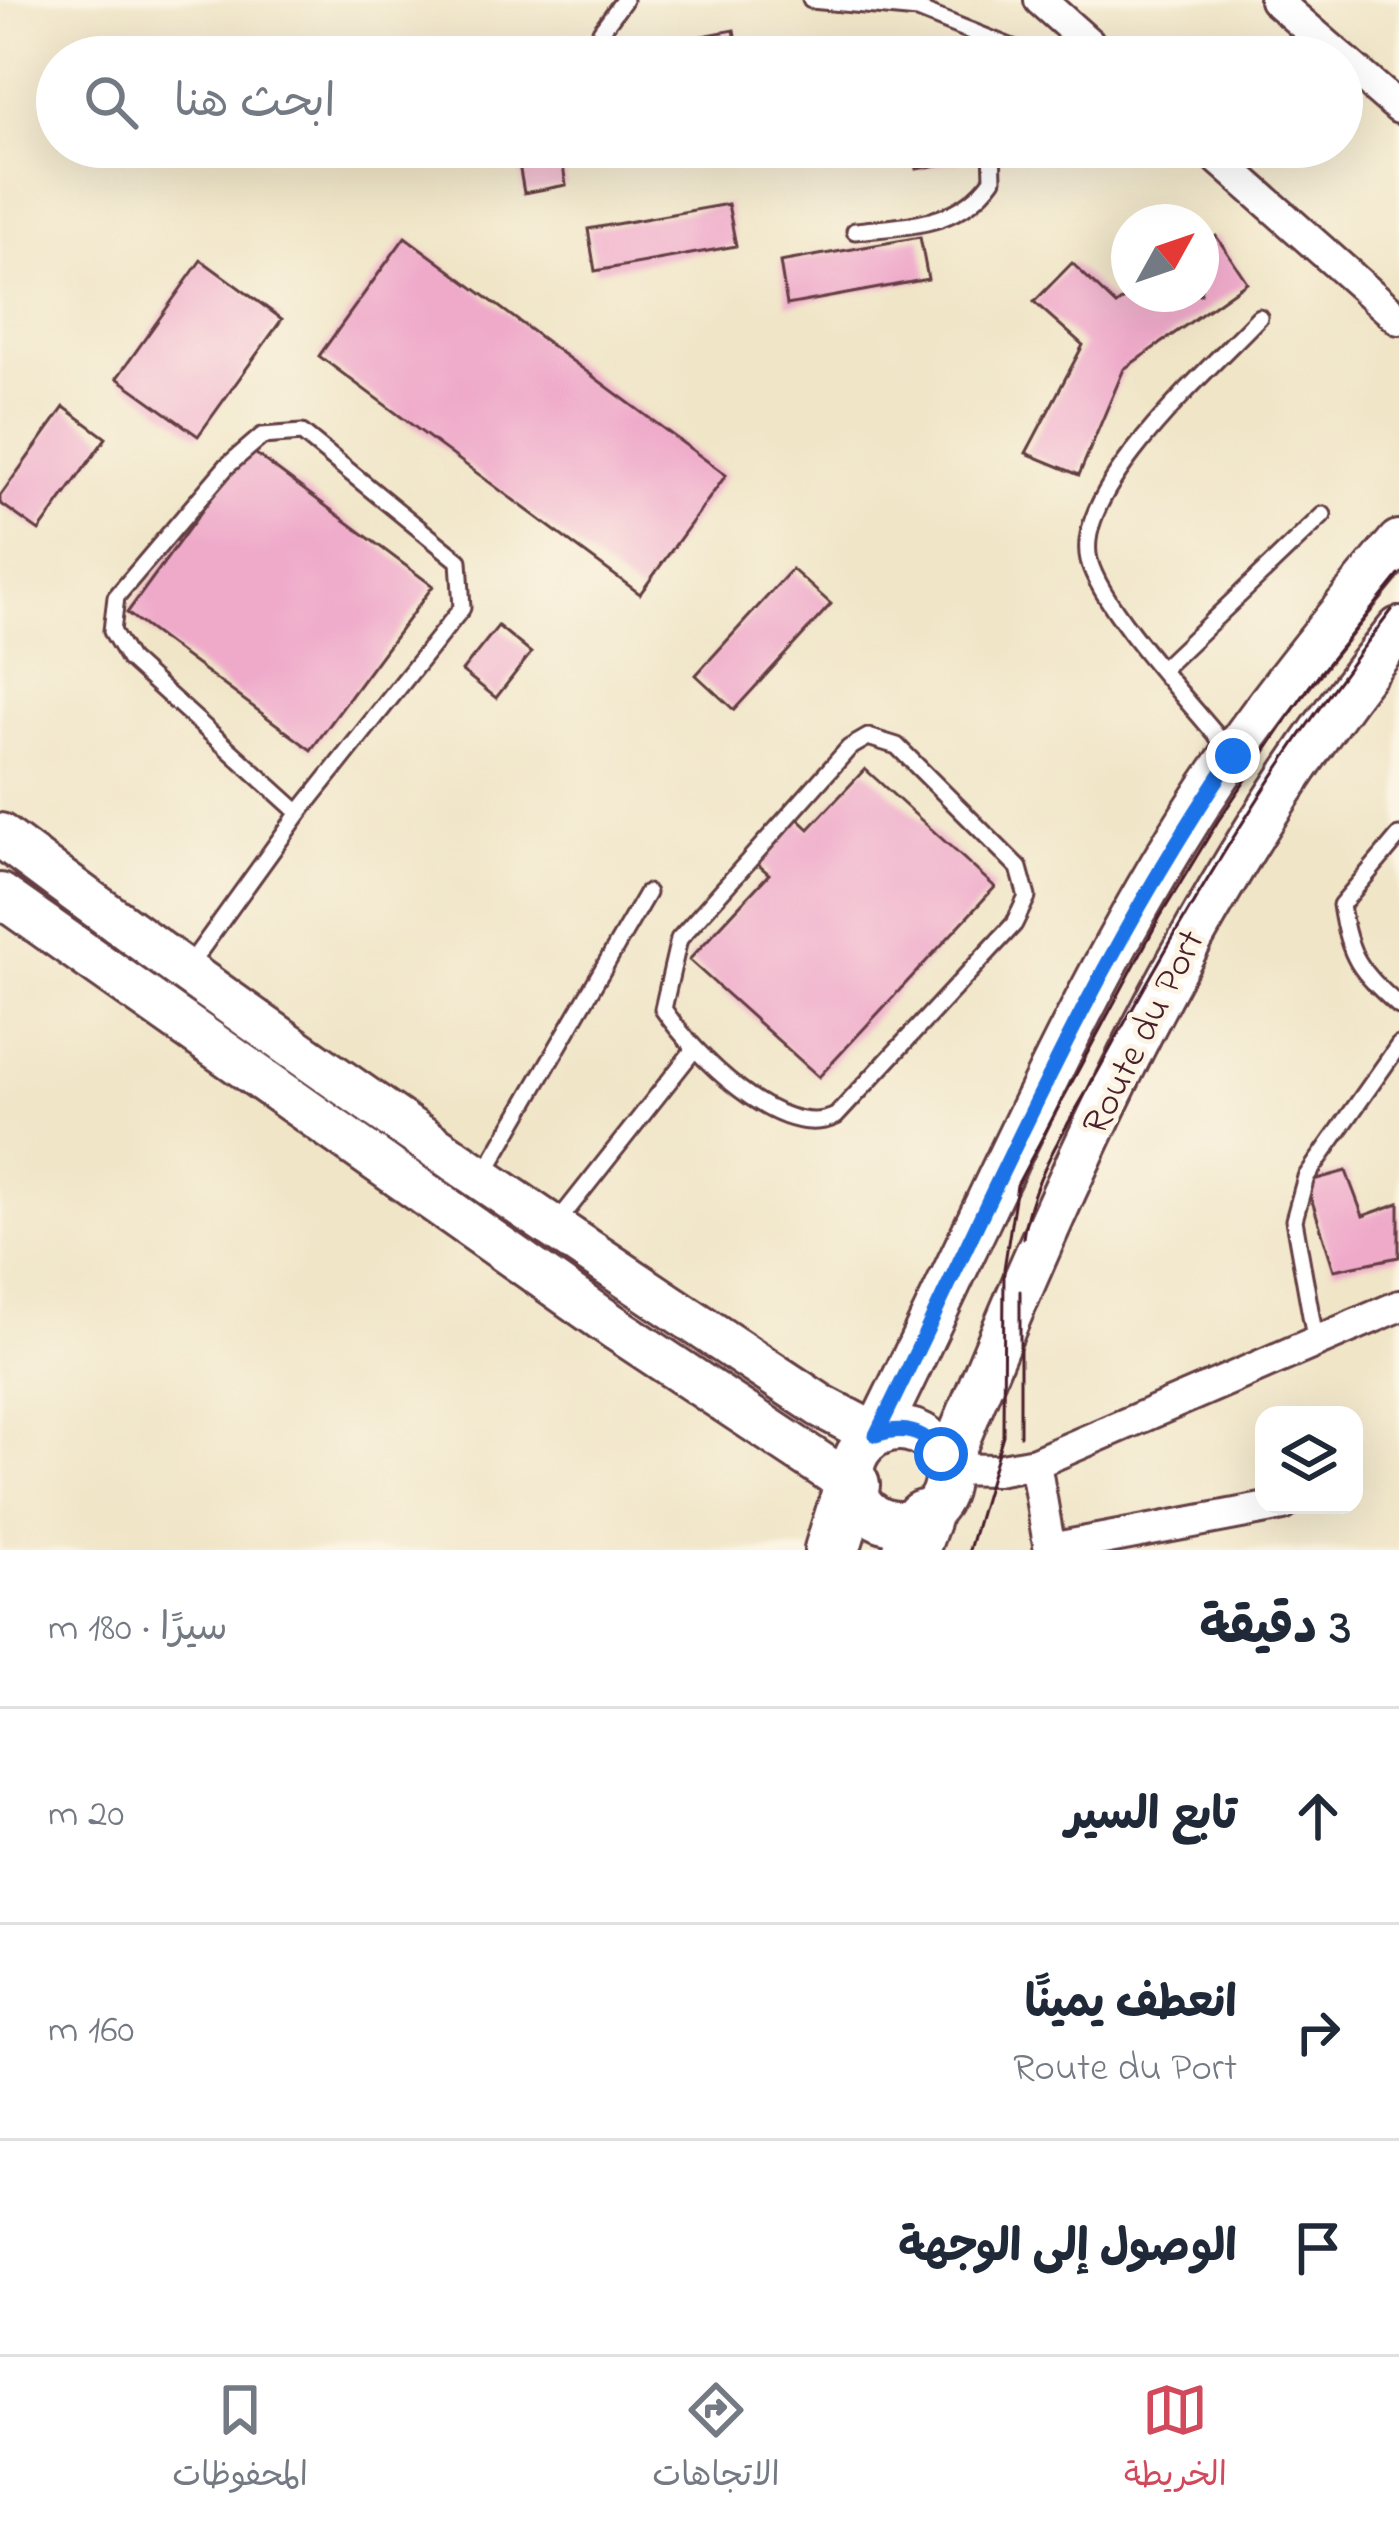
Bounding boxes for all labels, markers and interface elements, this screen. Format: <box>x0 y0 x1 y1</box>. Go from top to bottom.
search box <box>36 36 1363 168</box>
icon: search <box>78 69 144 135</box>
text: ابحث هنا <box>174 71 336 137</box>
north arrow <box>1111 204 1219 312</box>
route end <box>1206 729 1260 783</box>
street label: Route du Port <box>1069 920 1221 1146</box>
map controls <box>1255 1406 1363 1514</box>
button: layers <box>1255 1406 1363 1514</box>
route start <box>914 1427 968 1481</box>
text: 3 دقيقة <box>1200 1592 1351 1667</box>
text: سيرًا · 180 m <box>48 1601 228 1658</box>
icon: ahead <box>1285 1783 1351 1849</box>
text: تابع السير <box>1065 1784 1237 1850</box>
text: 20 m <box>48 1787 124 1844</box>
text: انعطف يمينًا <box>1025 1972 1237 2038</box>
icon: right <box>1285 1999 1351 2065</box>
text: 160 m <box>48 2003 134 2060</box>
text: Route du Port <box>1013 2041 1237 2098</box>
icon: arrive <box>1285 2215 1351 2281</box>
text: الوصول إلى الوجهة <box>898 2216 1237 2282</box>
tab: المحفوظات <box>172 2377 308 2503</box>
tab: الاتجاهات <box>652 2377 780 2503</box>
tab: الخريطة <box>1124 2377 1227 2503</box>

